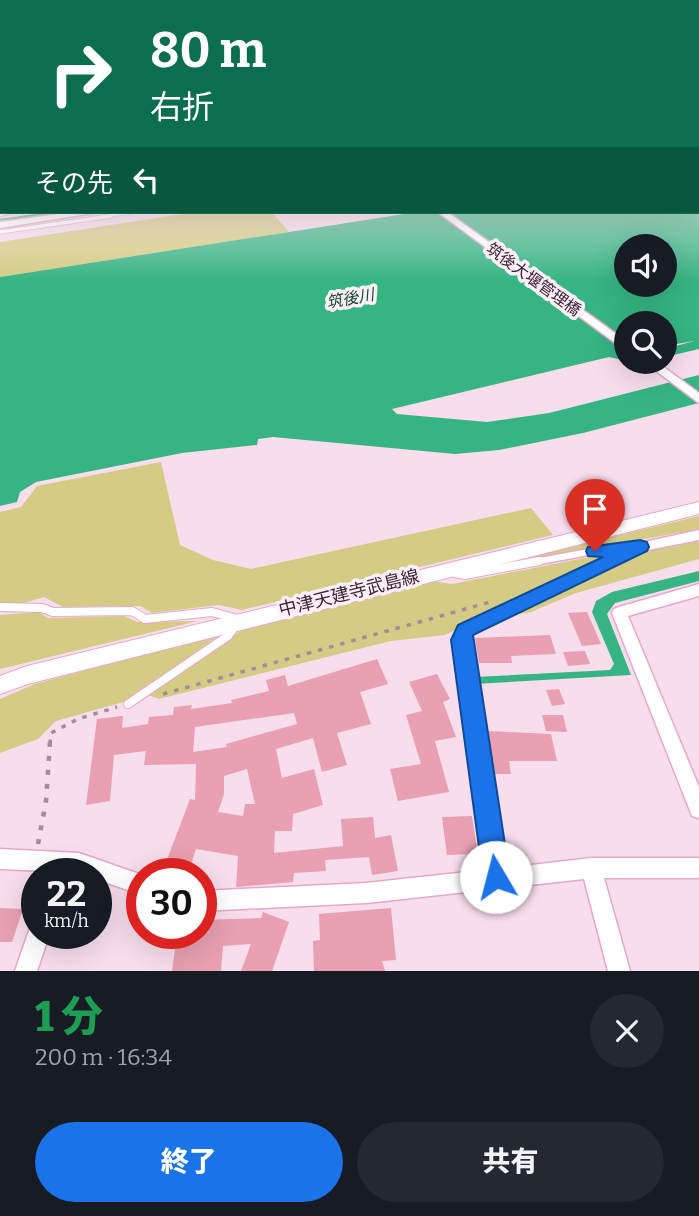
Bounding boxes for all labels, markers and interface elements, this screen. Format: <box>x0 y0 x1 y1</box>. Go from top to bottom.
text: 80 m <box>150 21 266 80</box>
icon: right <box>35 28 126 119</box>
text: 右折 <box>150 88 214 126</box>
icon: left <box>127 161 165 199</box>
text: その先 <box>35 168 113 199</box>
map controls <box>614 234 677 374</box>
button: sound <box>614 234 677 297</box>
street label: 筑後大堰管理橋 <box>483 239 585 320</box>
water label: 筑後川 <box>325 285 377 312</box>
button: search <box>614 311 677 374</box>
pin <box>565 479 625 551</box>
icon: arrive <box>576 490 614 528</box>
street label: 中津天建寺武島線 <box>276 565 422 621</box>
position arrow <box>459 840 533 914</box>
speed limit sign: 30 <box>126 858 217 949</box>
text: 22 <box>47 873 86 915</box>
text: km/h <box>44 910 89 932</box>
text: 1 分 <box>35 992 103 1042</box>
button: close <box>590 994 664 1068</box>
text: 200 m · 16:34 <box>35 1043 172 1071</box>
button: 終了 <box>35 1122 343 1202</box>
button: 共有 <box>357 1122 664 1202</box>

